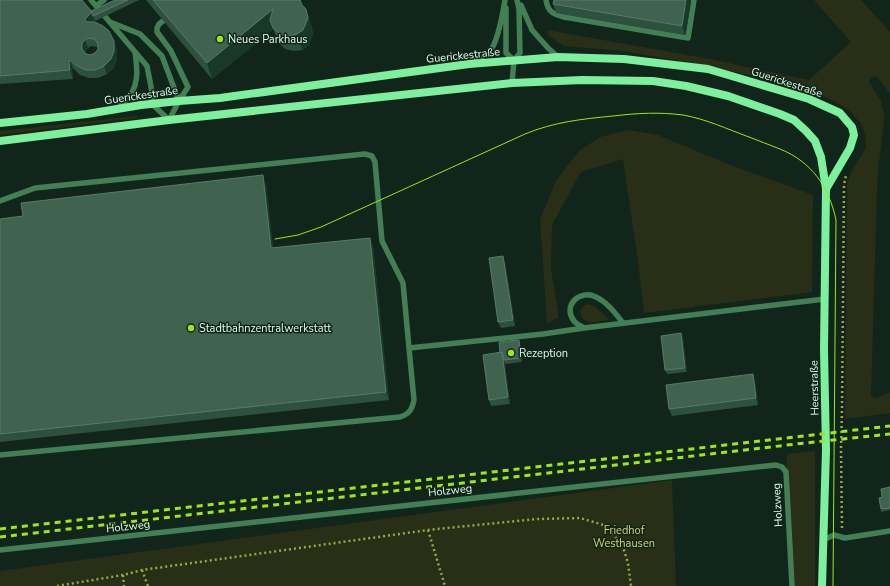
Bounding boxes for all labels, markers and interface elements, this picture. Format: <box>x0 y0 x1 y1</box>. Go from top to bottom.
place label: Neues Parkhaus <box>228 32 308 47</box>
marker: Neues Parkhaus <box>215 34 225 44</box>
street label: Guerickestraße <box>425 44 501 67</box>
street label: Guerickestraße <box>749 64 825 101</box>
street label: Guerickestraße <box>103 83 179 108</box>
place label: Stadtbahnzentralwerkstatt <box>199 321 331 336</box>
marker: Stadtbahnzentralwerkstatt <box>186 323 196 333</box>
place label: Rezeption <box>519 346 568 361</box>
marker: Rezeption <box>506 348 516 358</box>
street label: Heerstraße <box>807 360 822 416</box>
street label: Holzweg <box>427 481 473 500</box>
street label: Holzweg <box>769 482 786 527</box>
street label: Holzweg <box>105 517 151 536</box>
park label: Friedhof Westhausen <box>593 523 655 551</box>

